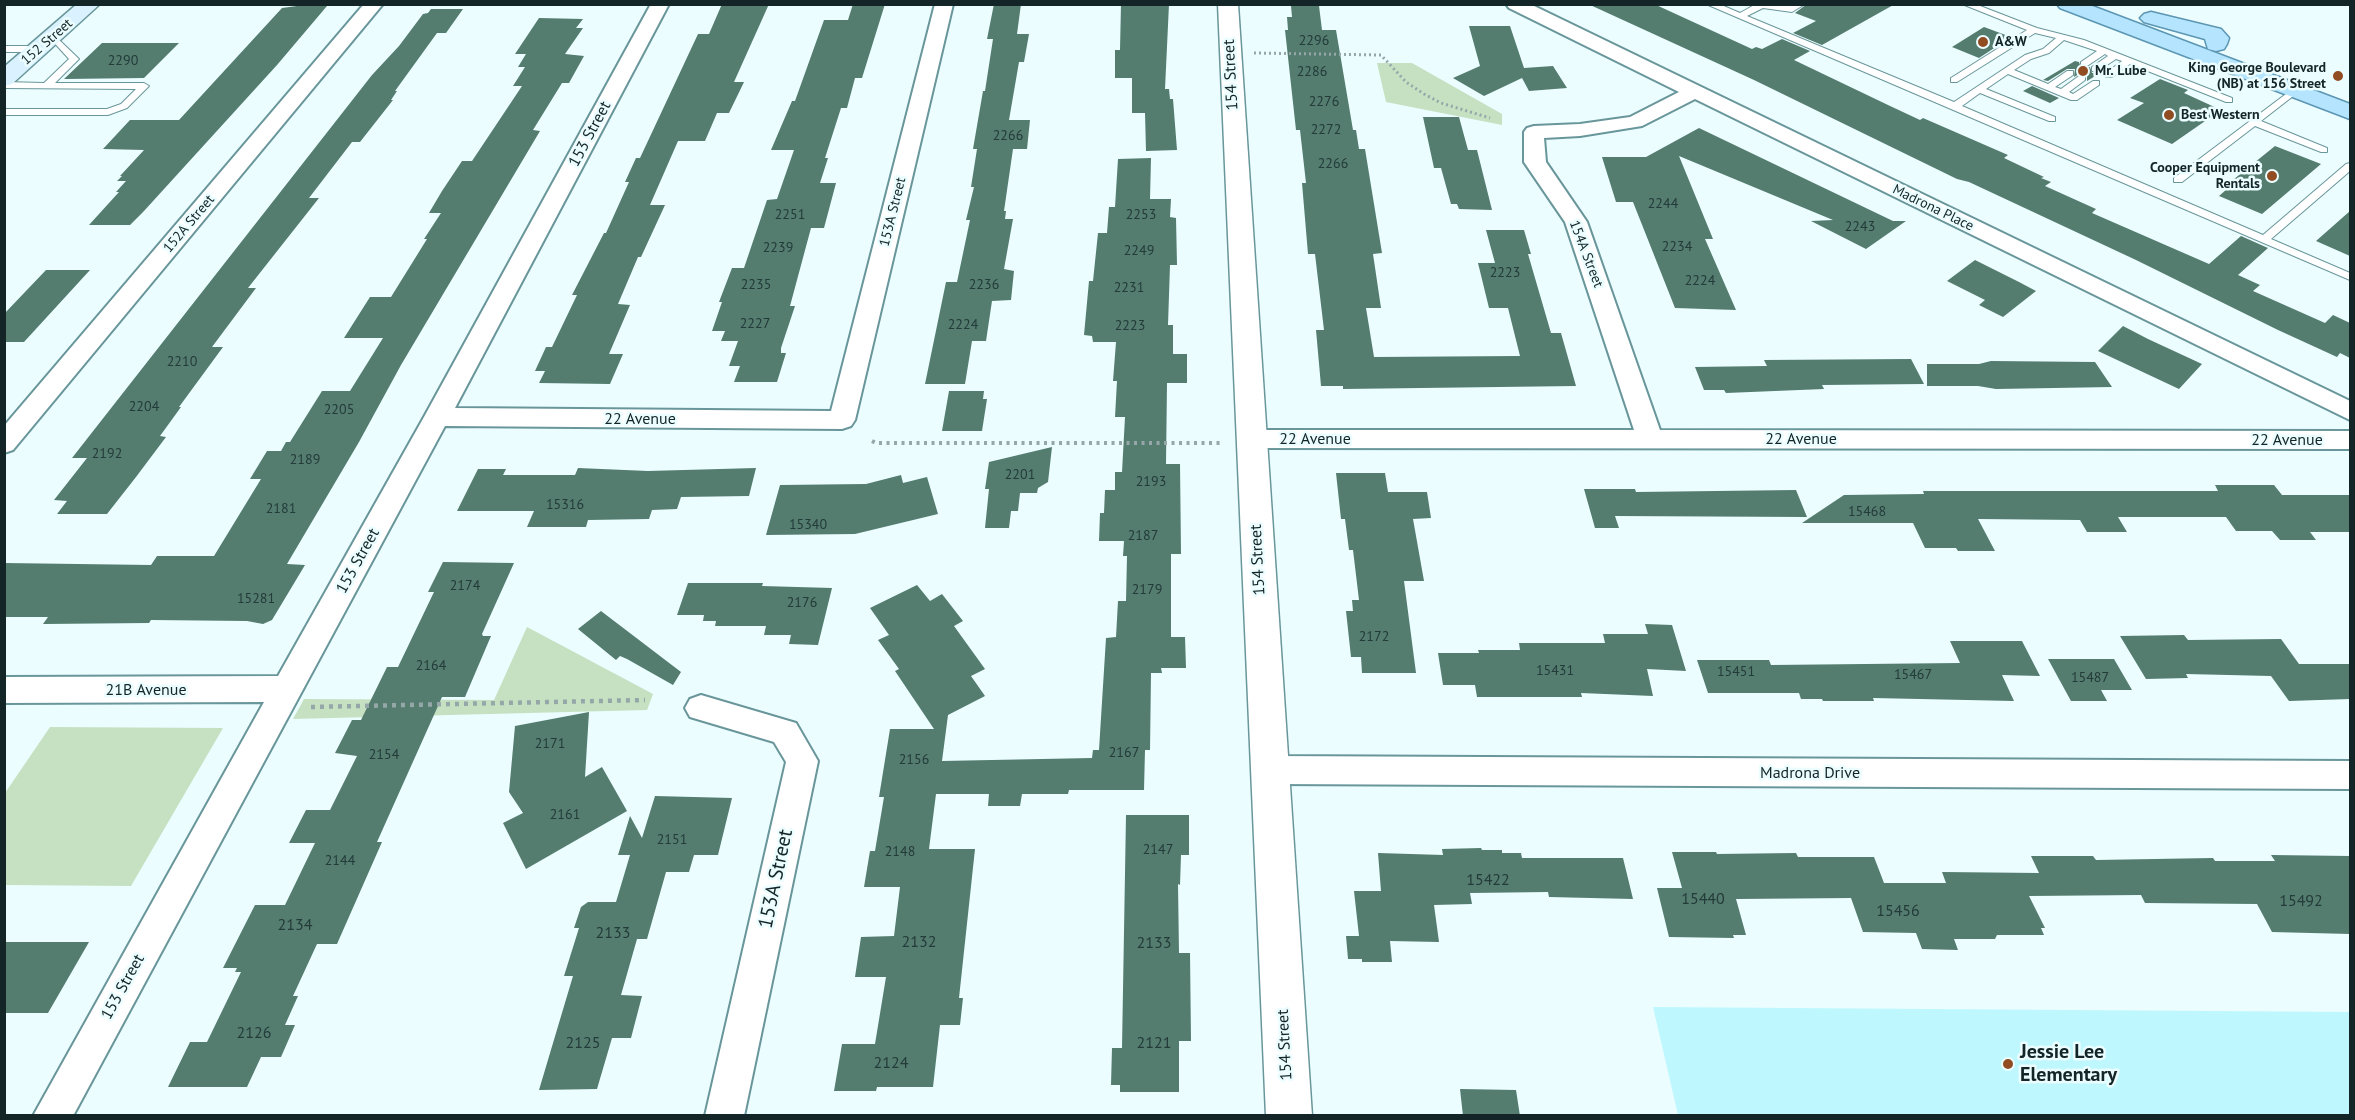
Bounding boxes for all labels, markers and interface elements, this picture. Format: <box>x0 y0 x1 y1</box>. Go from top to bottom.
street label: 152 Street <box>18 15 76 69</box>
house number: 2296 <box>1299 33 1329 49</box>
place label: A&W <box>1995 34 2027 50</box>
marker: A&W <box>1976 35 1990 49</box>
street label: 154 Street <box>1220 39 1242 111</box>
house number: 2290 <box>108 53 138 69</box>
place label: King George Boulevard (NB) at 156 Street <box>2188 60 2326 92</box>
place label: Mr. Lube <box>2095 63 2147 79</box>
house number: 2286 <box>1297 64 1327 80</box>
marker: Mr. Lube <box>2076 64 2090 78</box>
marker: King George Boulevard (NB) at 156 Street <box>2331 69 2345 83</box>
house number: 2276 <box>1309 94 1339 110</box>
street label: 153 Street <box>565 98 615 170</box>
place label: Best Western <box>2181 107 2260 123</box>
marker: Best Western <box>2162 108 2176 122</box>
house number: 2272 <box>1311 122 1341 138</box>
house number: 2266 <box>993 128 1023 144</box>
house number: 2266 <box>1318 156 1348 172</box>
place label: Cooper Equipment Rentals <box>2150 160 2260 192</box>
marker: Cooper Equipment Rentals <box>2265 169 2279 183</box>
street label: 153A Street <box>876 176 910 248</box>
street label: Madrona Place <box>1890 181 1976 235</box>
street label: 152A Street <box>160 192 218 256</box>
house number: 2244 <box>1648 196 1678 212</box>
house number: 2251 <box>775 207 805 223</box>
house number: 2253 <box>1126 207 1156 223</box>
street label: 154A Street <box>1566 218 1606 290</box>
house number: 2243 <box>1845 219 1875 235</box>
house number: 2234 <box>1662 239 1692 255</box>
house number: 2239 <box>763 240 793 256</box>
house number: 2249 <box>1124 243 1154 259</box>
house number: 2223 <box>1490 265 1520 281</box>
house number: 2224 <box>1685 273 1715 289</box>
house number: 2235 <box>741 277 771 293</box>
house number: 2236 <box>969 277 999 293</box>
house number: 2231 <box>1114 280 1144 296</box>
house number: 2227 <box>740 316 770 332</box>
house number: 2224 <box>948 317 978 333</box>
house number: 2223 <box>1115 318 1145 334</box>
house number: 2210 <box>167 354 197 370</box>
house number: 2204 <box>129 399 159 415</box>
house number: 2205 <box>324 402 354 418</box>
street label: 22 Avenue <box>604 409 676 429</box>
street label: 22 Avenue <box>1279 429 1351 449</box>
street label: 22 Avenue <box>1765 429 1837 449</box>
street label: 22 Avenue <box>2251 430 2323 450</box>
house number: 2192 <box>92 446 122 462</box>
house number: 2189 <box>290 452 320 468</box>
house number: 2201 <box>1005 467 1035 483</box>
house number: 2193 <box>1136 474 1166 490</box>
house number: 15316 <box>546 497 584 513</box>
house number: 2181 <box>266 501 296 517</box>
house number: 15468 <box>1848 504 1886 520</box>
house number: 15340 <box>789 517 827 533</box>
street label: 154 Street <box>1247 524 1269 596</box>
street label: 153 Street <box>332 525 384 597</box>
house number: 2187 <box>1128 528 1158 544</box>
house number: 2174 <box>450 578 480 594</box>
house number: 2179 <box>1132 582 1162 598</box>
house number: 15281 <box>237 591 275 607</box>
house number: 2176 <box>787 595 817 611</box>
house number: 2172 <box>1359 629 1389 645</box>
house number: 2164 <box>416 658 446 674</box>
house number: 15431 <box>1536 663 1574 679</box>
house number: 15451 <box>1717 664 1755 680</box>
house number: 15467 <box>1894 667 1932 683</box>
house number: 15487 <box>2071 670 2109 686</box>
street label: 21B Avenue <box>105 680 187 700</box>
house number: 2171 <box>535 736 565 752</box>
house number: 2167 <box>1109 745 1139 761</box>
house number: 2154 <box>369 747 399 763</box>
house number: 2156 <box>899 752 929 768</box>
street label: Madrona Drive <box>1760 763 1860 783</box>
house number: 2161 <box>550 807 580 823</box>
street label: 153A Street <box>754 827 798 931</box>
house number: 2151 <box>657 832 687 848</box>
house number: 2147 <box>1143 842 1173 858</box>
house number: 2148 <box>885 844 915 860</box>
house number: 2144 <box>325 853 355 869</box>
house number: 15422 <box>1466 870 1510 890</box>
house number: 15440 <box>1681 889 1725 909</box>
house number: 15492 <box>2279 891 2323 911</box>
house number: 15456 <box>1876 901 1920 921</box>
house number: 2134 <box>278 915 312 935</box>
house number: 2133 <box>596 923 630 943</box>
house number: 2132 <box>902 932 936 952</box>
house number: 2133 <box>1137 933 1171 953</box>
street label: 153 Street <box>97 951 149 1023</box>
street label: 154 Street <box>1274 1009 1296 1081</box>
house number: 2126 <box>237 1023 271 1043</box>
house number: 2125 <box>566 1033 600 1053</box>
house number: 2121 <box>1137 1033 1171 1053</box>
place label: Jessie Lee Elementary <box>2020 1040 2117 1087</box>
house number: 2124 <box>874 1053 908 1073</box>
marker: Jessie Lee Elementary <box>2001 1057 2015 1071</box>

